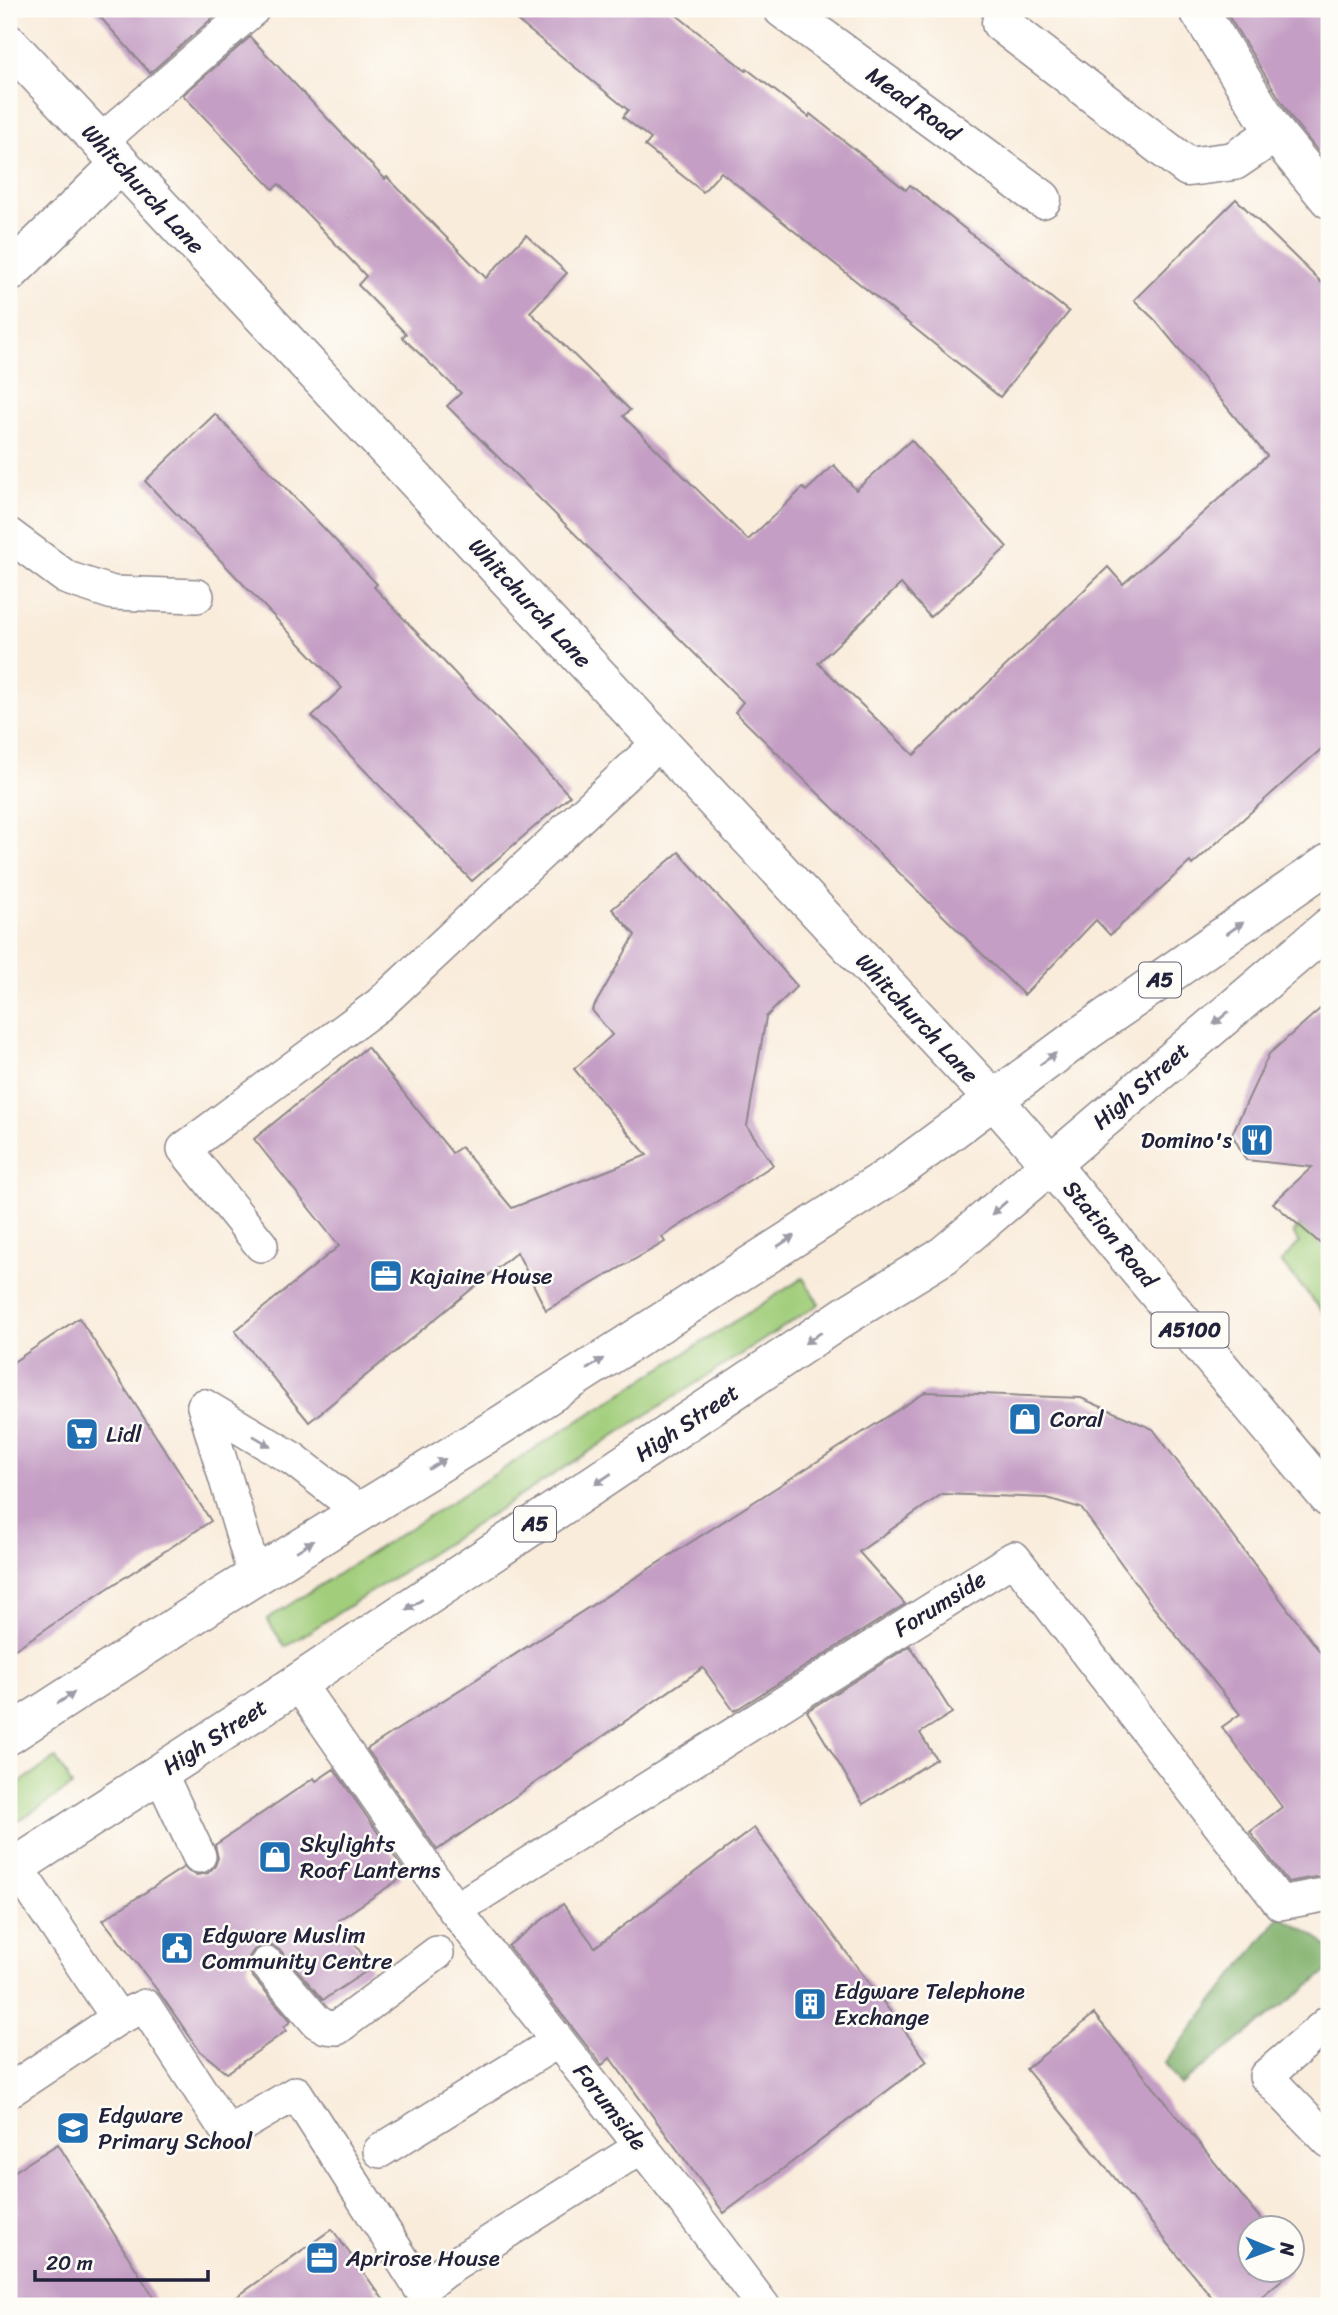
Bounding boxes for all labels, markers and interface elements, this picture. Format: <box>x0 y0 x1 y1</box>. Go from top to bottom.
street label: Mead Road <box>857 55 971 154</box>
street label: Whitchurch Lane <box>71 114 215 264</box>
street label: Whitchurch Lane <box>458 528 602 678</box>
one-way arrow <box>1225 922 1244 935</box>
street label: Whitchurch Lane <box>845 943 989 1093</box>
road number: A5 <box>1139 962 1181 998</box>
one-way arrow <box>1212 1010 1229 1025</box>
street label: High Street <box>1083 1031 1199 1141</box>
one-way arrow <box>1039 1052 1057 1066</box>
place label: Domino's <box>1141 1120 1233 1161</box>
restaurant icon: Domino's <box>1238 1121 1276 1159</box>
street label: Station Road <box>1052 1170 1169 1299</box>
one-way arrow <box>990 1200 1007 1215</box>
one-way arrow <box>777 1234 795 1248</box>
place label: Kajaine House <box>410 1256 553 1297</box>
office icon: Kajaine House <box>367 1257 405 1295</box>
road number: A5100 <box>1152 1312 1228 1348</box>
one-way arrow <box>803 1331 822 1344</box>
one-way arrow <box>585 1358 604 1371</box>
street label: High Street <box>626 1373 748 1473</box>
place label: Coral <box>1050 1399 1104 1440</box>
shop icon: Coral <box>1006 1400 1044 1438</box>
place label: Lidl <box>106 1414 142 1455</box>
supermarket icon: Lidl <box>63 1415 101 1453</box>
one-way arrow <box>253 1435 272 1447</box>
one-way arrow <box>428 1458 447 1471</box>
one-way arrow <box>593 1472 613 1485</box>
road number: A5 <box>514 1506 556 1542</box>
one-way arrow <box>296 1539 315 1552</box>
street label: Forumside <box>885 1559 995 1649</box>
one-way arrow <box>405 1598 423 1612</box>
street label: High Street <box>154 1687 276 1787</box>
one-way arrow <box>56 1691 76 1704</box>
place label: Skylights Roof Lanterns <box>300 1824 441 1891</box>
shop icon: Skylights Roof Lanterns <box>256 1838 294 1876</box>
place label: Edgware Muslim Community Centre <box>202 1915 393 1982</box>
public building icon: Edgware Muslim Community Centre <box>158 1929 196 1967</box>
place label: Edgware Telephone Exchange <box>834 1971 1025 2038</box>
building icon: Edgware Telephone Exchange <box>791 1985 829 2023</box>
street label: Forumside <box>562 2054 658 2160</box>
place label: Edgware Primary School <box>98 2095 253 2162</box>
school or university icon: Edgware Primary School <box>54 2109 92 2147</box>
north arrow <box>1236 2214 1306 2284</box>
scale bar <box>35 2238 208 2282</box>
place label: Aprirose House <box>345 2238 500 2279</box>
office icon: Aprirose House <box>303 2239 341 2277</box>
text: N <box>1271 2241 1304 2257</box>
text: 20 m <box>46 2244 93 2282</box>

